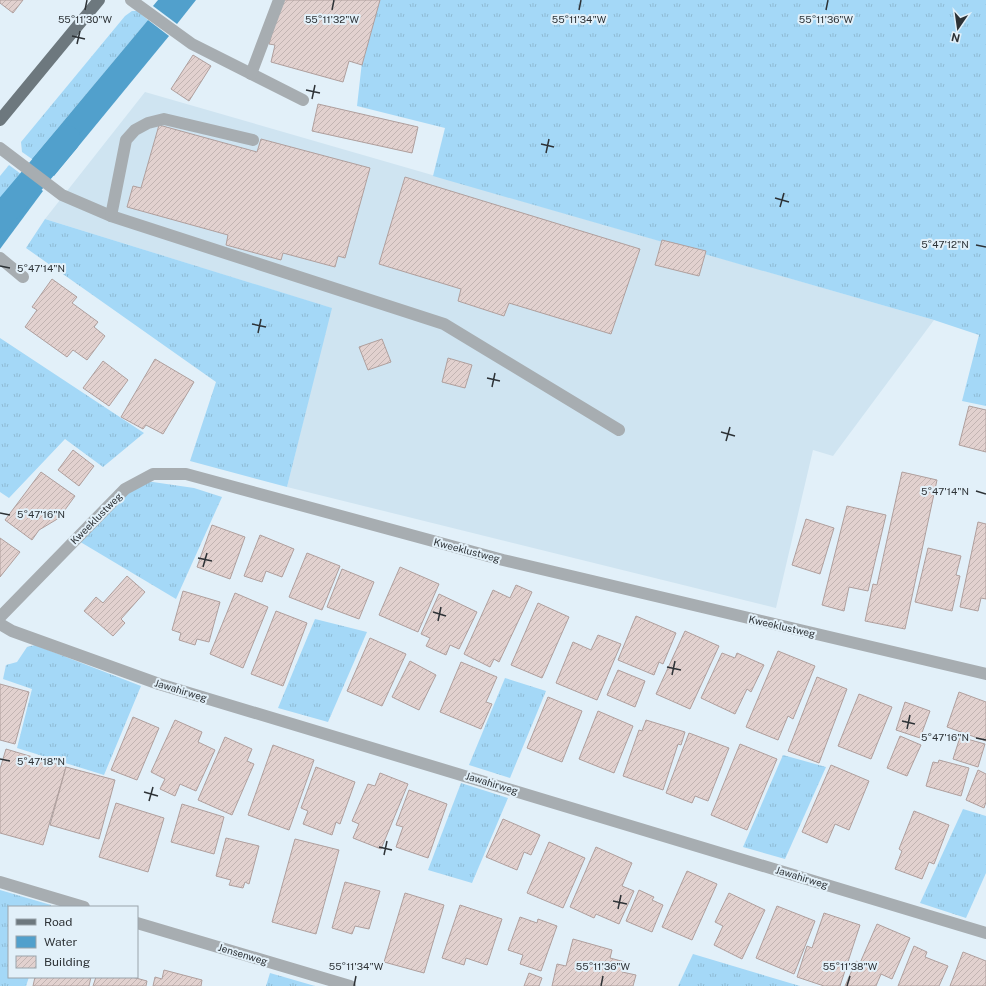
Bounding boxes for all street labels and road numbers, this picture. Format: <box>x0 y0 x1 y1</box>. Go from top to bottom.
street label: Kweeklustweg <box>68 490 124 546</box>
street label: Kweeklustweg <box>433 535 501 565</box>
street label: Kweeklustweg <box>747 612 817 640</box>
street label: Jawahirweg <box>153 676 209 704</box>
street label: Jawahirweg <box>464 769 520 797</box>
street label: Jawahirweg <box>774 863 830 891</box>
street label: Jensenweg <box>217 941 269 967</box>

